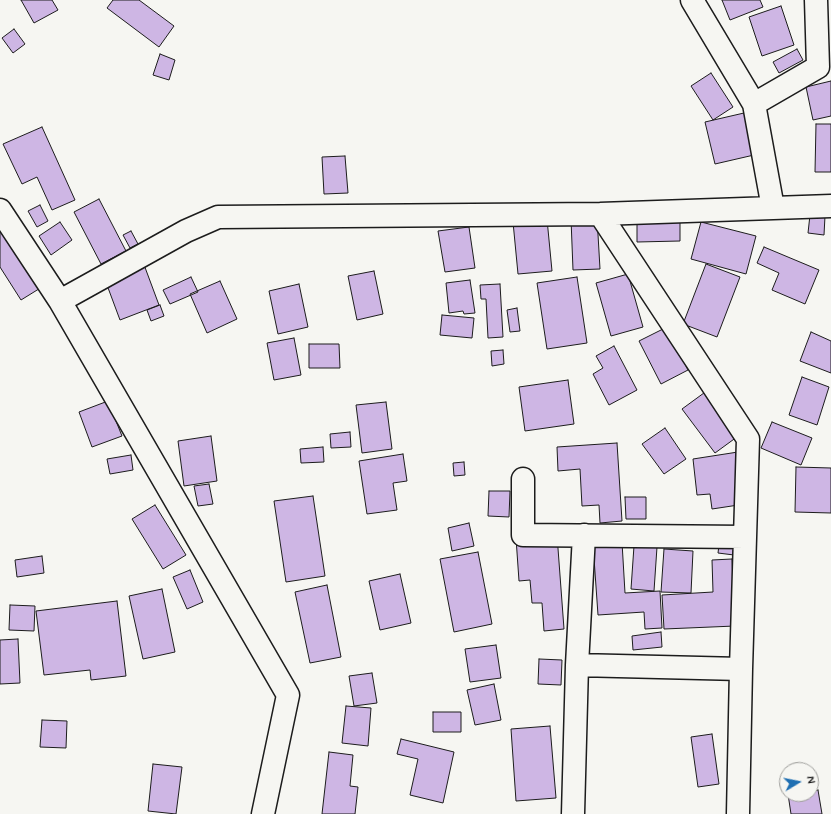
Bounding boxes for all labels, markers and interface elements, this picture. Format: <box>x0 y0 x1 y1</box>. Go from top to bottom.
north arrow <box>779 762 819 802</box>
text: N <box>802 775 817 785</box>

